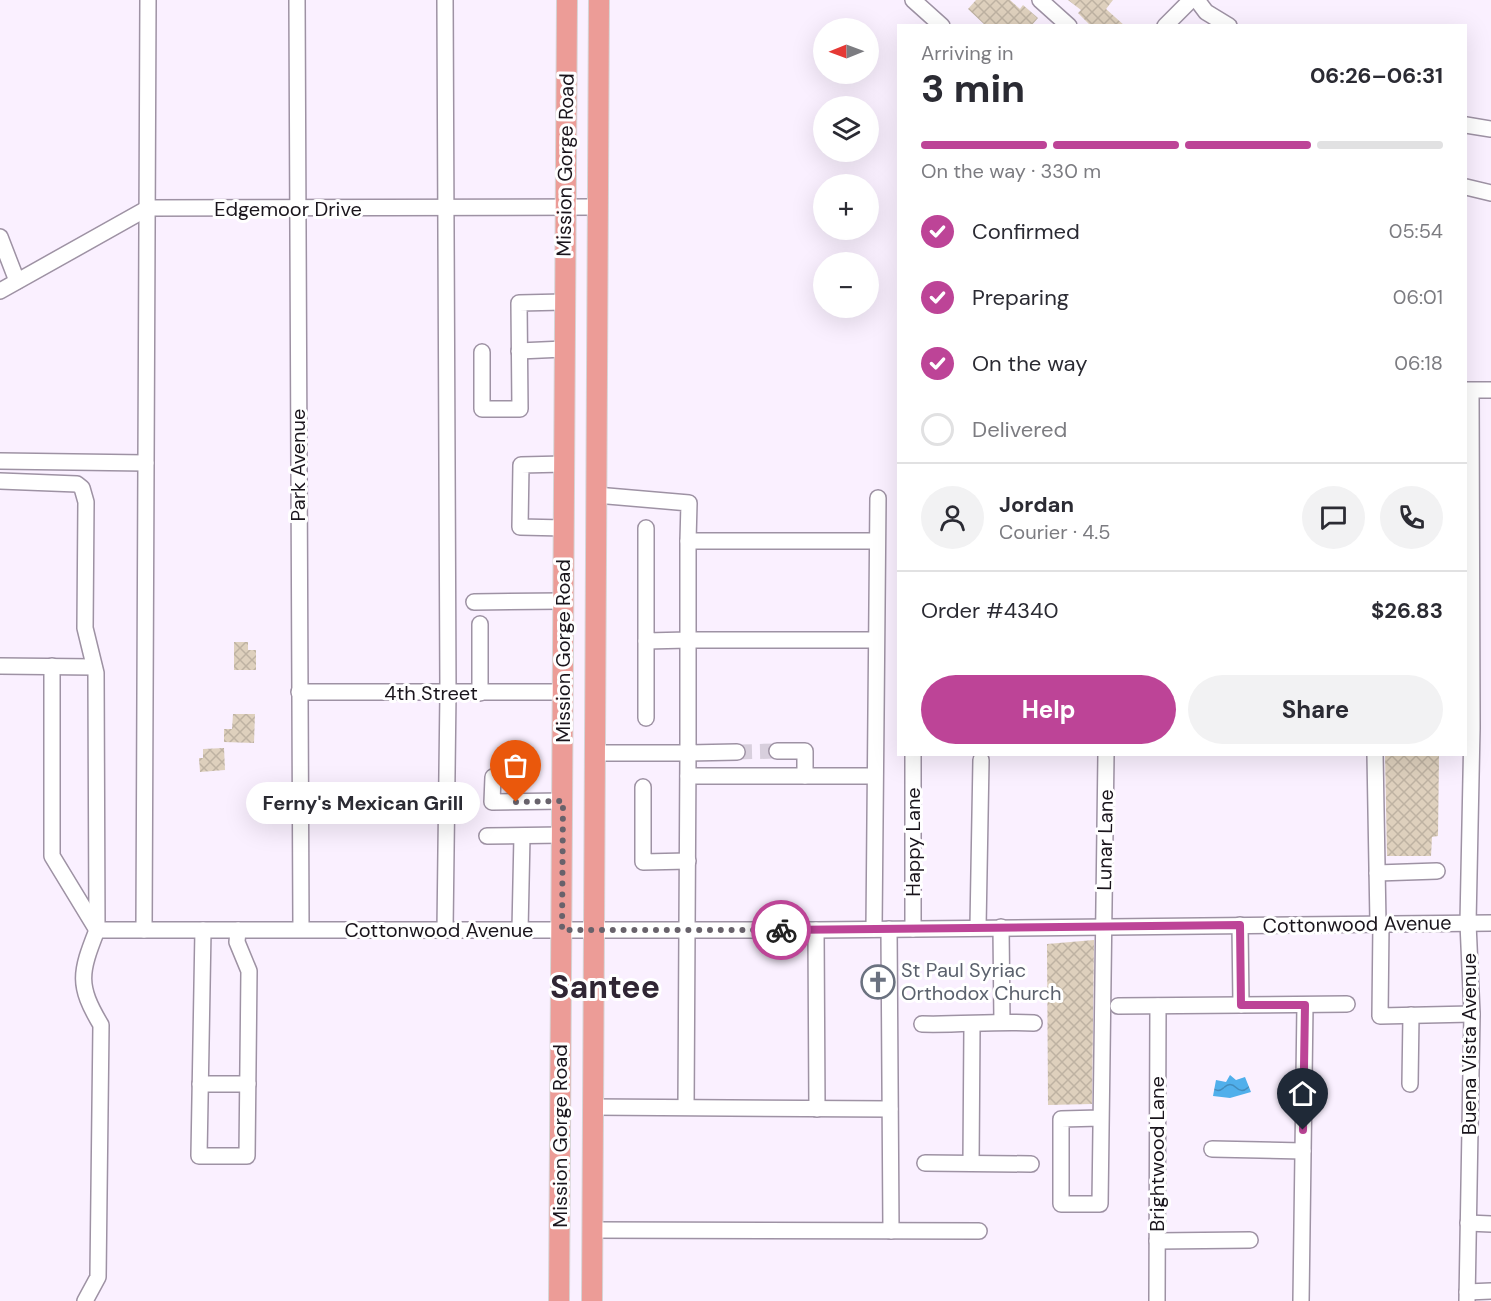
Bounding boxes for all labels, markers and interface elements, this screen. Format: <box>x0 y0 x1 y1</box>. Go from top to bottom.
north arrow <box>813 18 879 84</box>
map controls <box>813 18 879 318</box>
text: Arriving in <box>921 40 1013 66</box>
text: 06:26–06:31 <box>1310 61 1443 90</box>
text: 3 min <box>921 63 1025 114</box>
street label: Mission Gorge Road <box>550 73 580 257</box>
button: layers <box>813 96 879 162</box>
text: On the way · 330 m <box>921 158 1101 184</box>
button: + <box>813 174 879 240</box>
street label: Edgemoor Drive <box>214 196 362 222</box>
icon: check <box>921 215 954 248</box>
text: Confirmed <box>972 217 1080 246</box>
text: 05:54 <box>1389 218 1443 244</box>
button: − <box>813 252 879 318</box>
icon: check <box>921 281 954 314</box>
text: Preparing <box>972 283 1069 312</box>
text: 06:01 <box>1393 284 1443 310</box>
icon: check <box>921 347 954 380</box>
text: On the way <box>972 349 1087 378</box>
text: 06:18 <box>1394 350 1443 376</box>
street label: Park Avenue <box>285 409 311 521</box>
text: Delivered <box>972 415 1067 444</box>
button: person <box>921 486 984 549</box>
button: chat <box>1302 486 1365 549</box>
button: phone <box>1380 486 1443 549</box>
text: Jordan <box>999 490 1074 519</box>
text: Courier · 4.5 <box>999 519 1111 545</box>
street label: Mission Gorge Road <box>550 559 576 743</box>
text: Order #4340 <box>921 596 1058 625</box>
text: $26.83 <box>1371 596 1443 625</box>
button: Help <box>921 675 1176 744</box>
button: Share <box>1188 675 1443 744</box>
street label: 4th Street <box>384 680 478 706</box>
pin <box>490 740 541 802</box>
icon: bag <box>499 749 532 782</box>
callout: Ferny's Mexican Grill <box>246 781 480 823</box>
street label: Happy Lane <box>900 787 926 897</box>
street label: Lunar Lane <box>1091 789 1119 891</box>
text: Ferny's Mexican Grill <box>263 790 463 816</box>
courier <box>751 900 811 960</box>
street label: Cottonwood Avenue <box>1262 909 1452 939</box>
icon: bike <box>765 914 798 947</box>
street label: Cottonwood Avenue <box>345 917 533 943</box>
street label: Buena Vista Avenue <box>1456 953 1482 1135</box>
place label: St Paul Syriac Orthodox Church <box>901 957 1062 1006</box>
church icon: St Paul Syriac Orthodox Church <box>860 964 896 1000</box>
district label: Santee <box>550 966 660 1008</box>
street label: Mission Gorge Road <box>547 1044 573 1228</box>
pin <box>1277 1068 1328 1130</box>
street label: Brightwood Lane <box>1144 1076 1170 1232</box>
icon: home <box>1286 1077 1319 1110</box>

